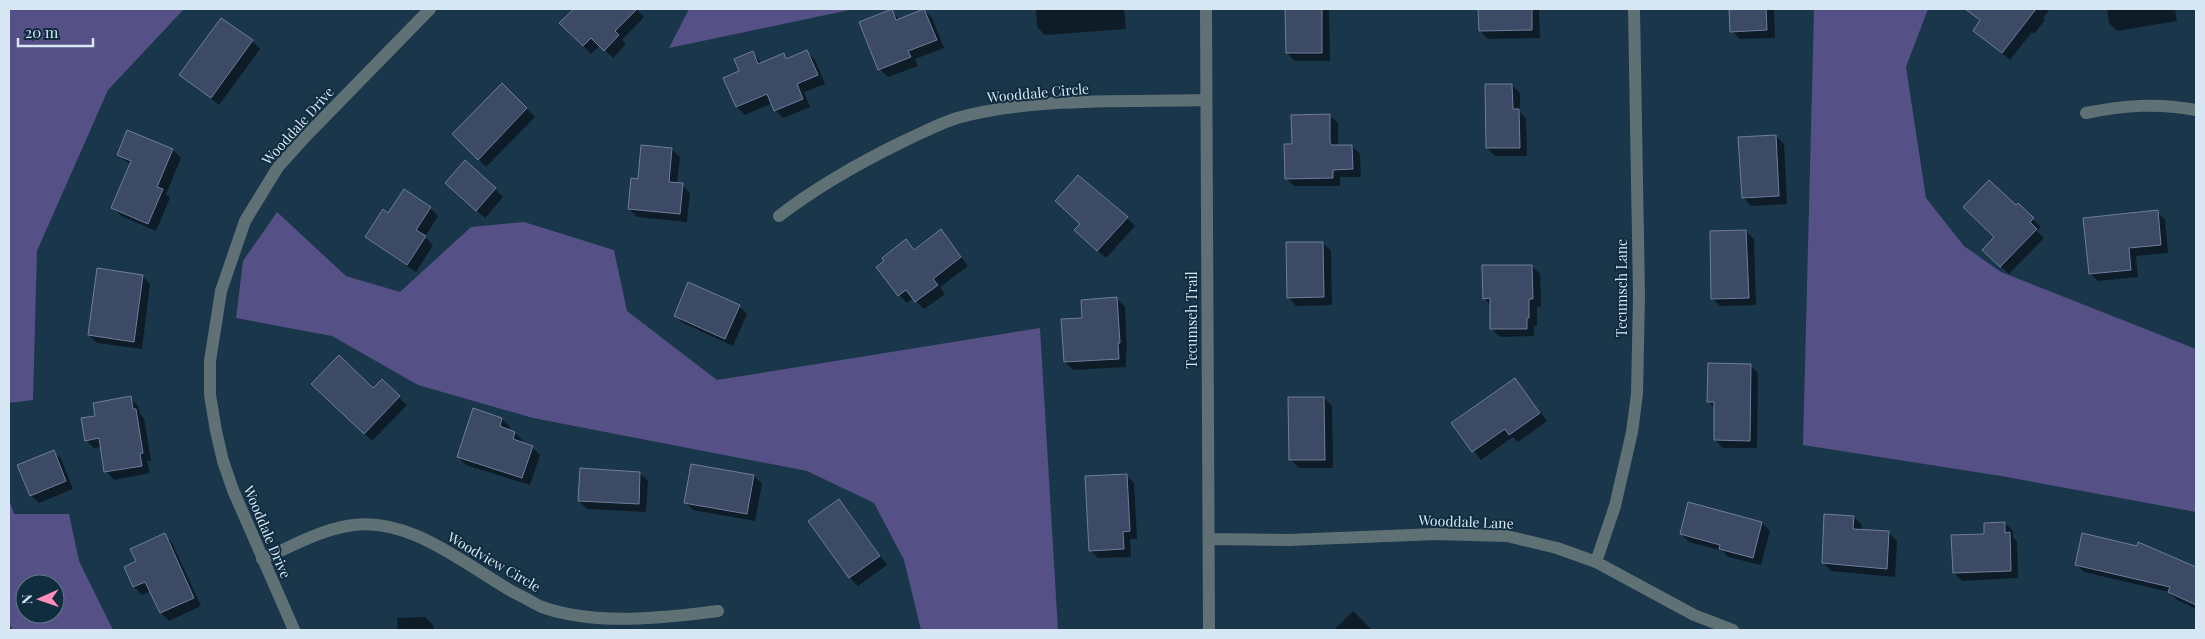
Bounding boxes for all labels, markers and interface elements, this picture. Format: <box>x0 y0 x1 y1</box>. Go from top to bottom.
scale bar <box>18 15 92 47</box>
text: 20 m <box>25 22 59 42</box>
street label: Wooddale Circle <box>985 79 1090 107</box>
street label: Wooddale Drive <box>257 83 338 170</box>
street label: Tecumseh Lane <box>1612 239 1631 337</box>
street label: Tecumseh Trail <box>1182 271 1201 369</box>
street label: Wooddale Drive <box>239 482 296 581</box>
street label: Wooddale Lane <box>1417 510 1514 533</box>
street label: Woodview Circle <box>443 527 544 596</box>
north arrow <box>15 574 65 624</box>
text: N <box>17 594 36 605</box>

